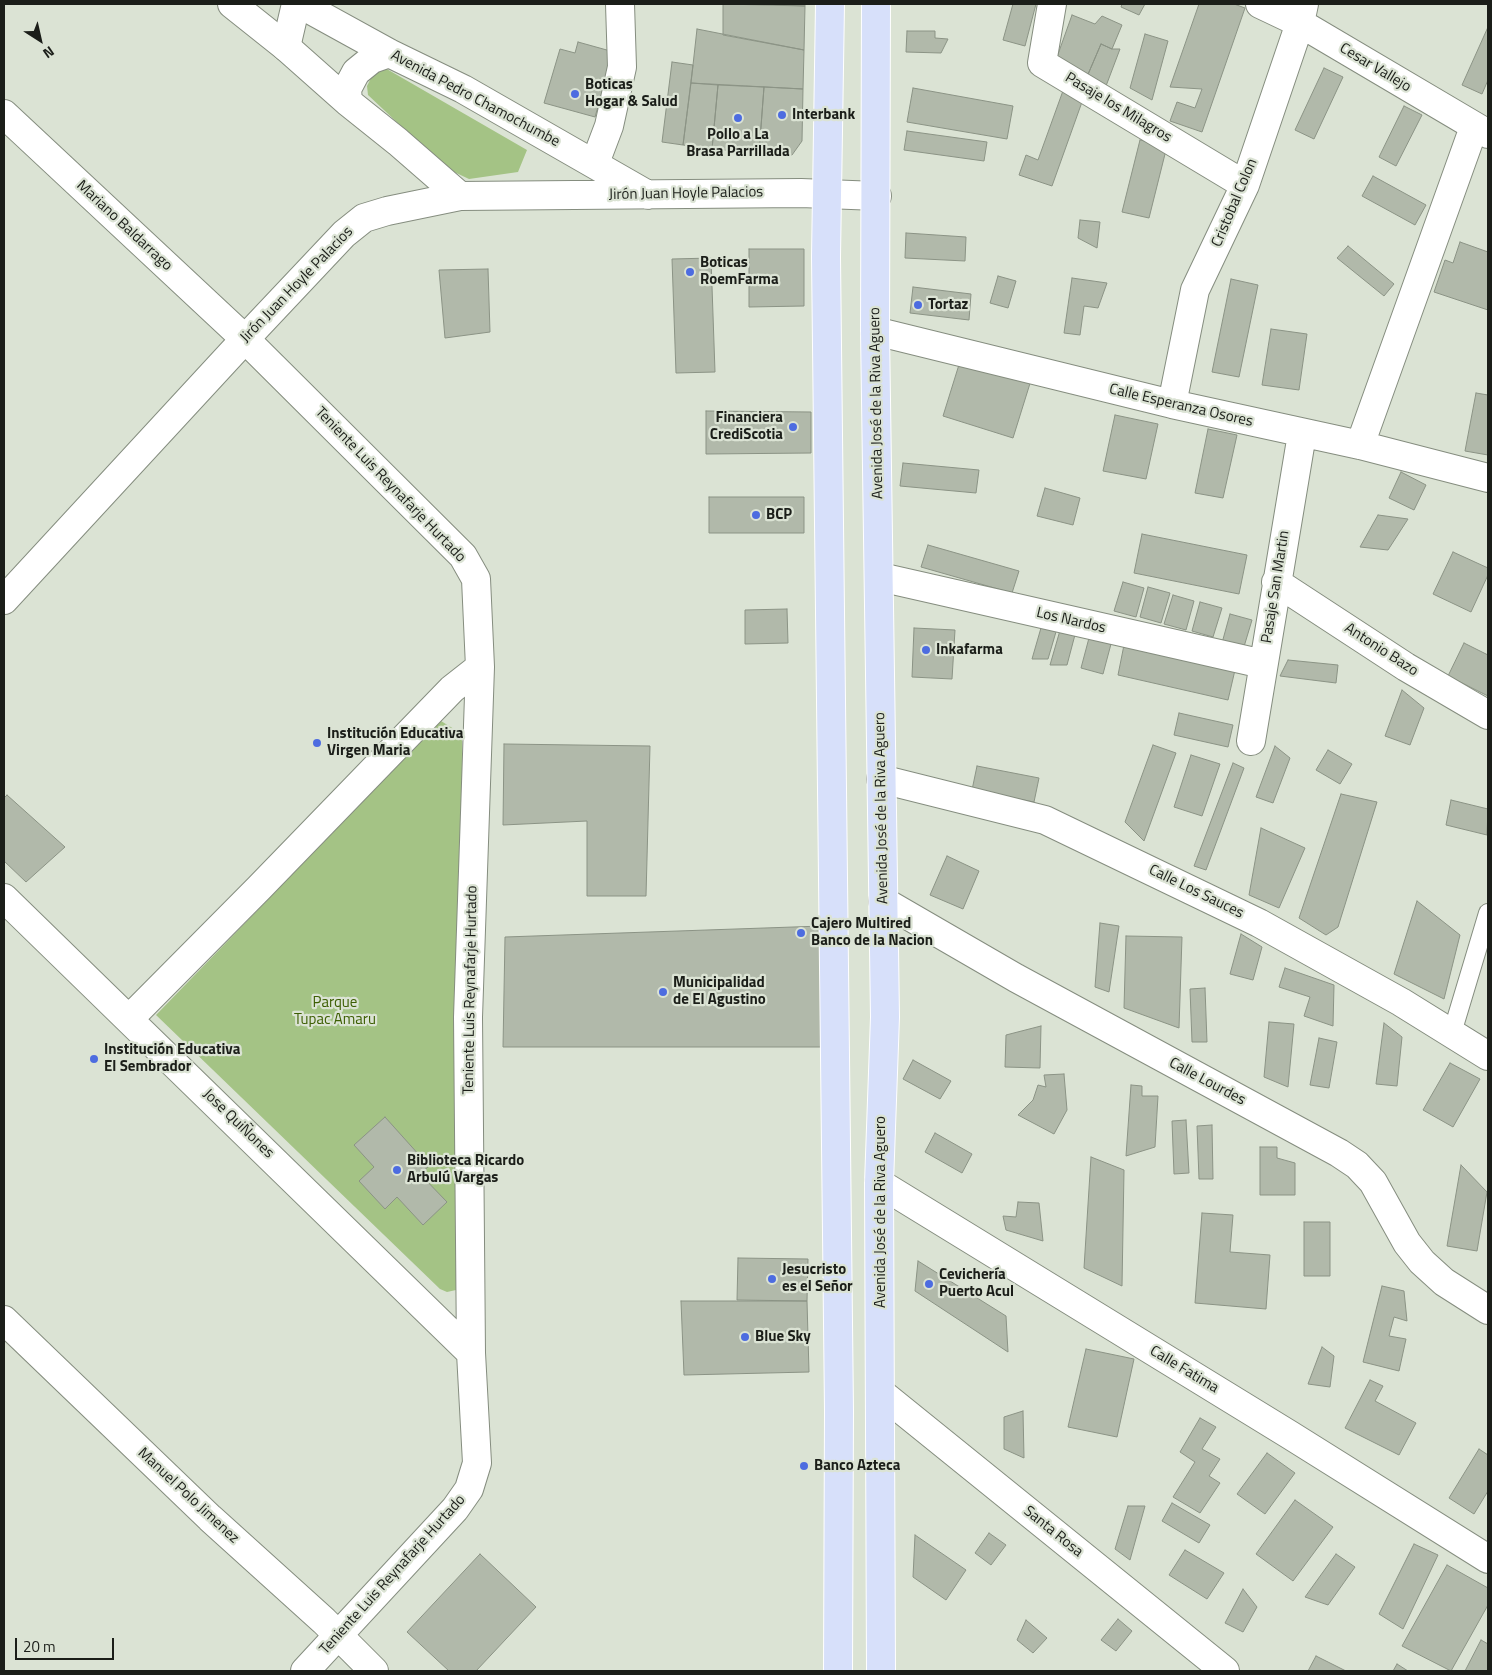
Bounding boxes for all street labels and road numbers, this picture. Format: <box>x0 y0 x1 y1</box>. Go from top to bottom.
street label: Cesar Vallejo <box>1336 40 1414 96</box>
street label: Avenida Pedro Chamochumbe <box>387 47 563 151</box>
street label: Pasaje los Milagros <box>1061 69 1175 147</box>
street label: Cristobal Colon <box>1208 156 1262 250</box>
street label: Mariano Baldarrago <box>72 177 176 275</box>
street label: Jirón Juan Hoyle Palacios <box>609 184 763 204</box>
street label: Jirón Juan Hoyle Palacios <box>237 223 357 347</box>
street label: Avenida José de la Riva Aguero <box>866 307 888 499</box>
street label: Calle Esperanza Osores <box>1107 381 1255 431</box>
street label: Teniente Luis Reynafarje Hurtado <box>311 404 469 566</box>
street label: Pasaje San Martin <box>1258 529 1294 645</box>
street label: Los Nardos <box>1034 604 1108 638</box>
street label: Antonio Bazo <box>1341 620 1421 680</box>
street label: Avenida José de la Riva Aguero <box>871 712 893 904</box>
street label: Calle Los Sauces <box>1146 861 1246 923</box>
street label: Teniente Luis Reynafarje Hurtado <box>460 885 482 1095</box>
street label: Calle Lourdes <box>1166 1054 1248 1110</box>
street label: Jose QuiÑones <box>199 1086 277 1162</box>
street label: Avenida José de la Riva Aguero <box>872 1116 890 1308</box>
street label: Calle Fatima <box>1146 1342 1222 1398</box>
street label: Manuel Polo Jimenez <box>134 1444 242 1548</box>
street label: Teniente Luis Reynafarje Hurtado <box>316 1491 470 1659</box>
street label: Santa Rosa <box>1020 1503 1086 1561</box>

